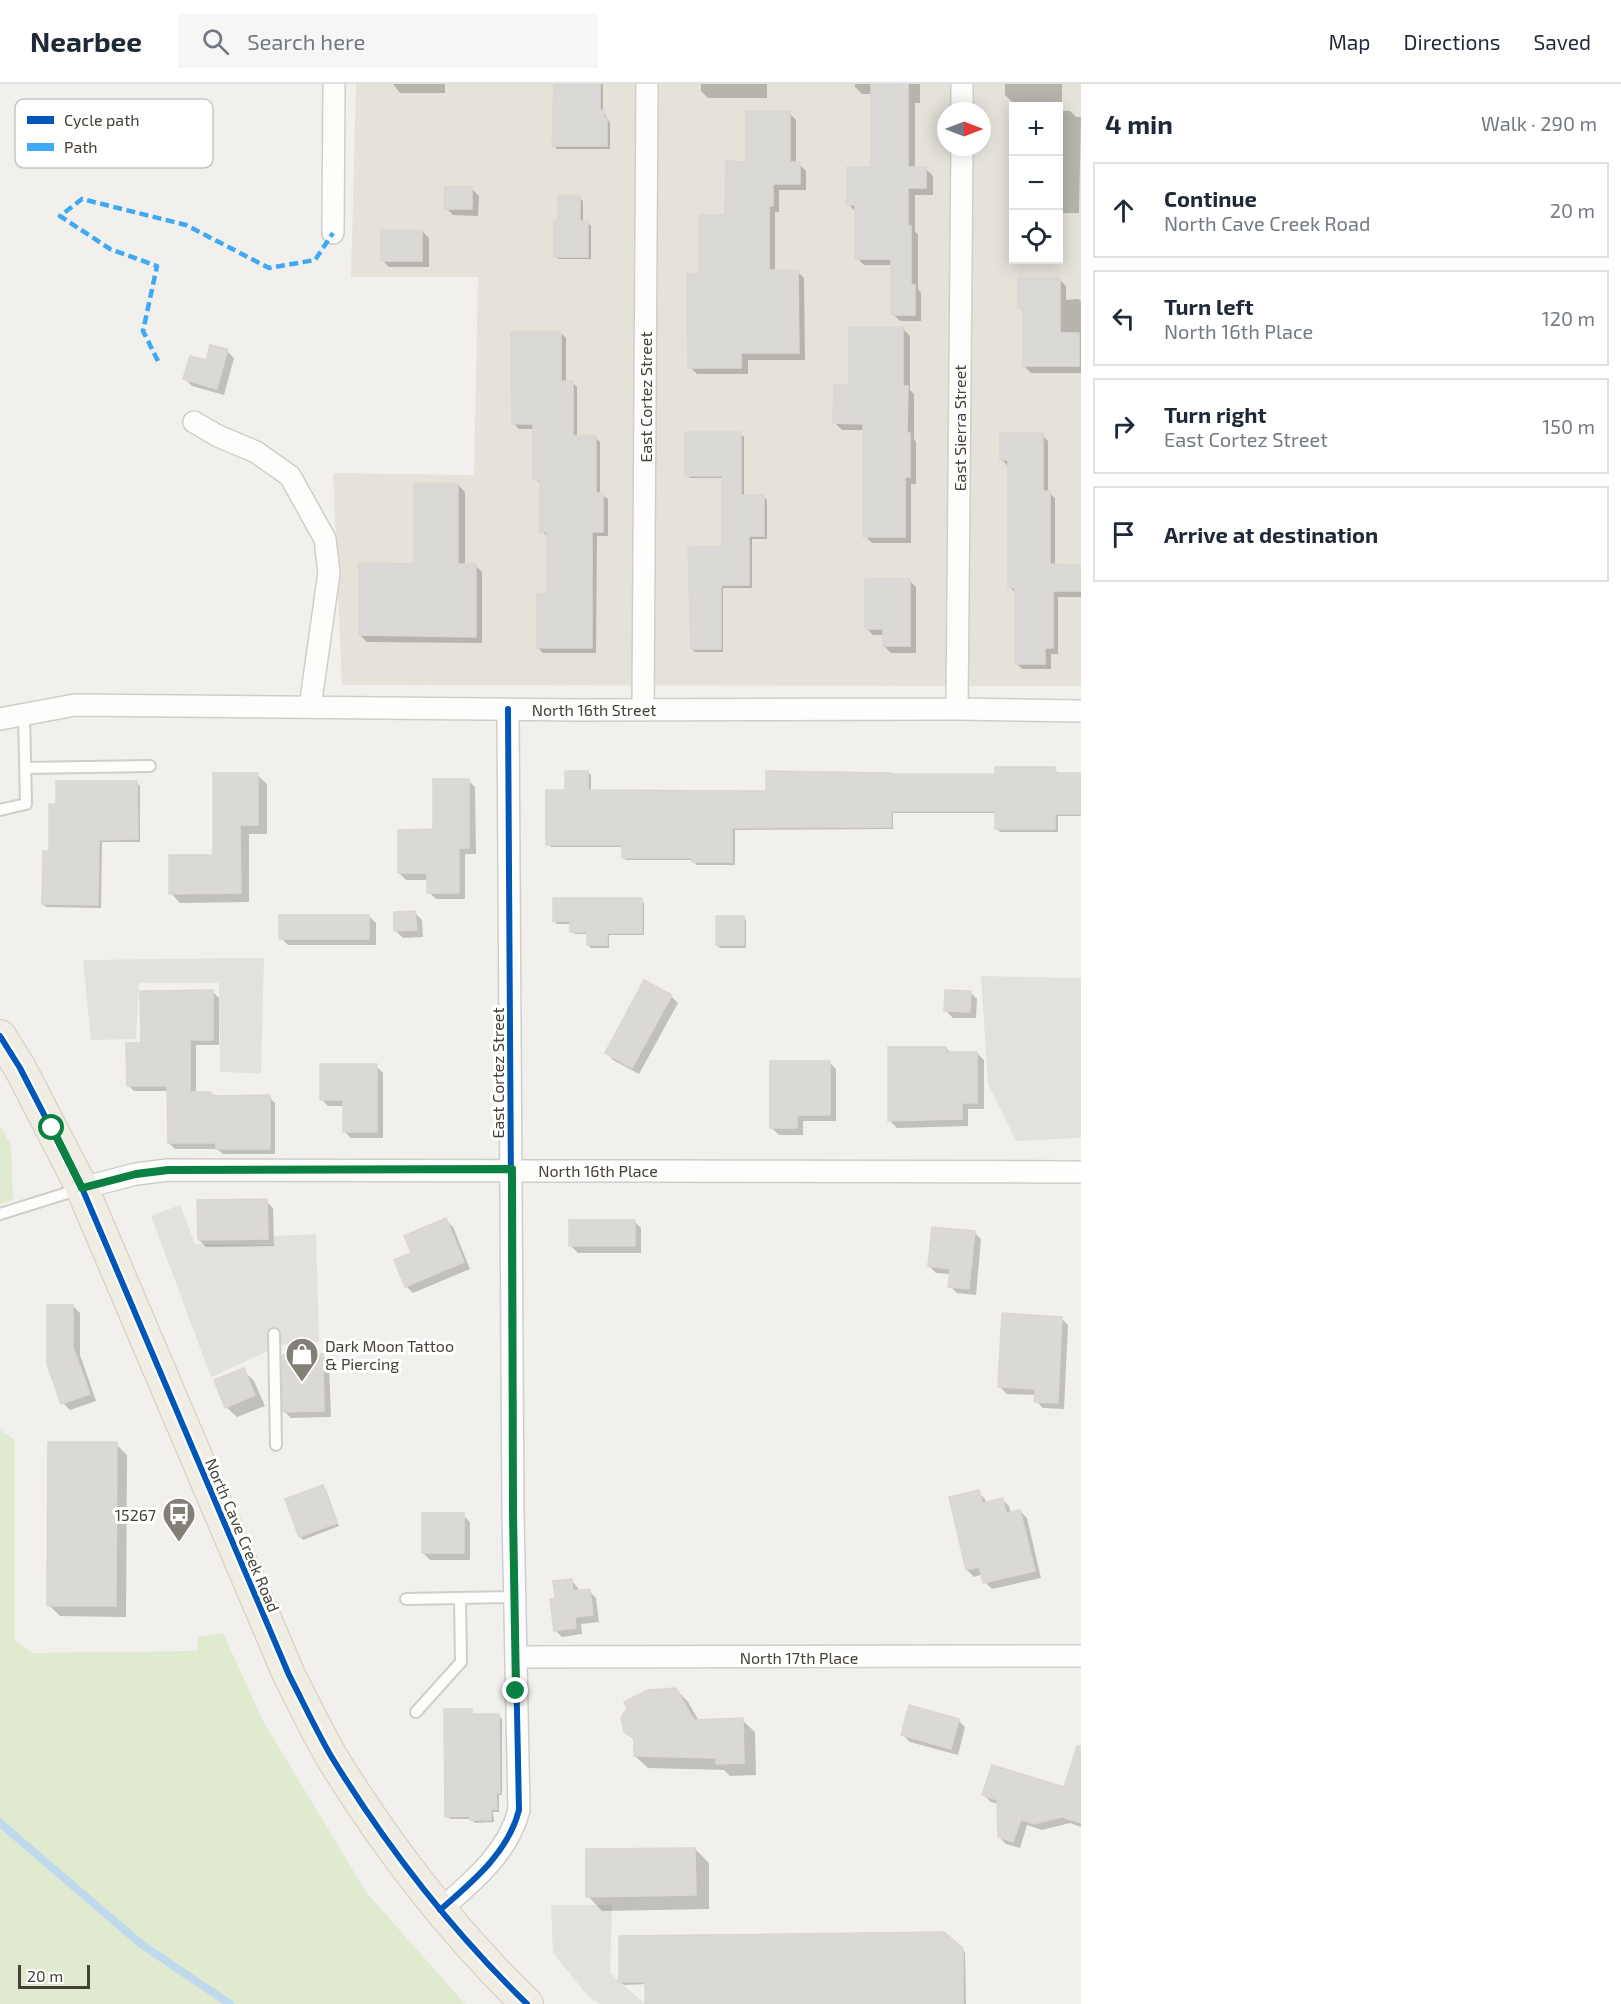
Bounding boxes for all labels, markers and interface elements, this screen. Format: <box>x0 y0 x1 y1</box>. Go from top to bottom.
search box <box>178 14 598 68</box>
text: Nearbee <box>30 24 142 58</box>
icon: search <box>199 25 232 58</box>
text: Search here <box>247 28 365 54</box>
text: Map <box>1328 29 1371 54</box>
text: Directions <box>1404 29 1500 54</box>
text: Saved <box>1533 29 1591 54</box>
legend <box>15 99 213 168</box>
north arrow <box>937 102 991 156</box>
map controls <box>1009 102 1063 264</box>
button: + <box>1009 102 1063 156</box>
text: 4 min <box>1105 108 1173 139</box>
text: Cycle path <box>64 110 140 129</box>
text: Walk · 290 m <box>1481 111 1597 135</box>
text: Path <box>64 137 98 156</box>
button: − <box>1009 156 1063 210</box>
text: Continue <box>1164 185 1257 211</box>
icon: ahead <box>1107 194 1140 227</box>
text: 20 m <box>1550 198 1595 222</box>
button: locate <box>1009 210 1063 264</box>
text: North Cave Creek Road <box>1164 211 1370 235</box>
text: Turn left <box>1164 293 1253 319</box>
icon: left <box>1107 302 1140 335</box>
text: 120 m <box>1542 306 1595 330</box>
text: North 16th Place <box>1164 319 1313 343</box>
street label: East Cortez Street <box>636 331 655 463</box>
street label: East Sierra Street <box>950 365 969 491</box>
text: Turn right <box>1164 401 1266 427</box>
icon: right <box>1107 410 1140 443</box>
text: 150 m <box>1542 414 1595 438</box>
text: East Cortez Street <box>1164 427 1328 451</box>
icon: arrive <box>1107 518 1140 551</box>
text: Arrive at destination <box>1164 521 1378 547</box>
street label: North 16th Street <box>532 700 656 719</box>
street label: East Cortez Street <box>488 1007 507 1139</box>
route start <box>38 1114 64 1140</box>
street label: North 16th Place <box>538 1161 658 1180</box>
shop icon: Dark Moon Tattoo & Piercing <box>284 1336 320 1383</box>
place label: Dark Moon Tattoo & Piercing <box>325 1336 454 1373</box>
street label: North Cave Creek Road <box>202 1455 284 1615</box>
bus stop icon: 15267 <box>161 1496 197 1543</box>
place label: 15267 <box>115 1505 156 1524</box>
street label: North 17th Place <box>740 1648 858 1667</box>
route end <box>502 1677 528 1703</box>
scale bar <box>18 1962 90 1990</box>
text: 20 m <box>27 1966 63 1985</box>

